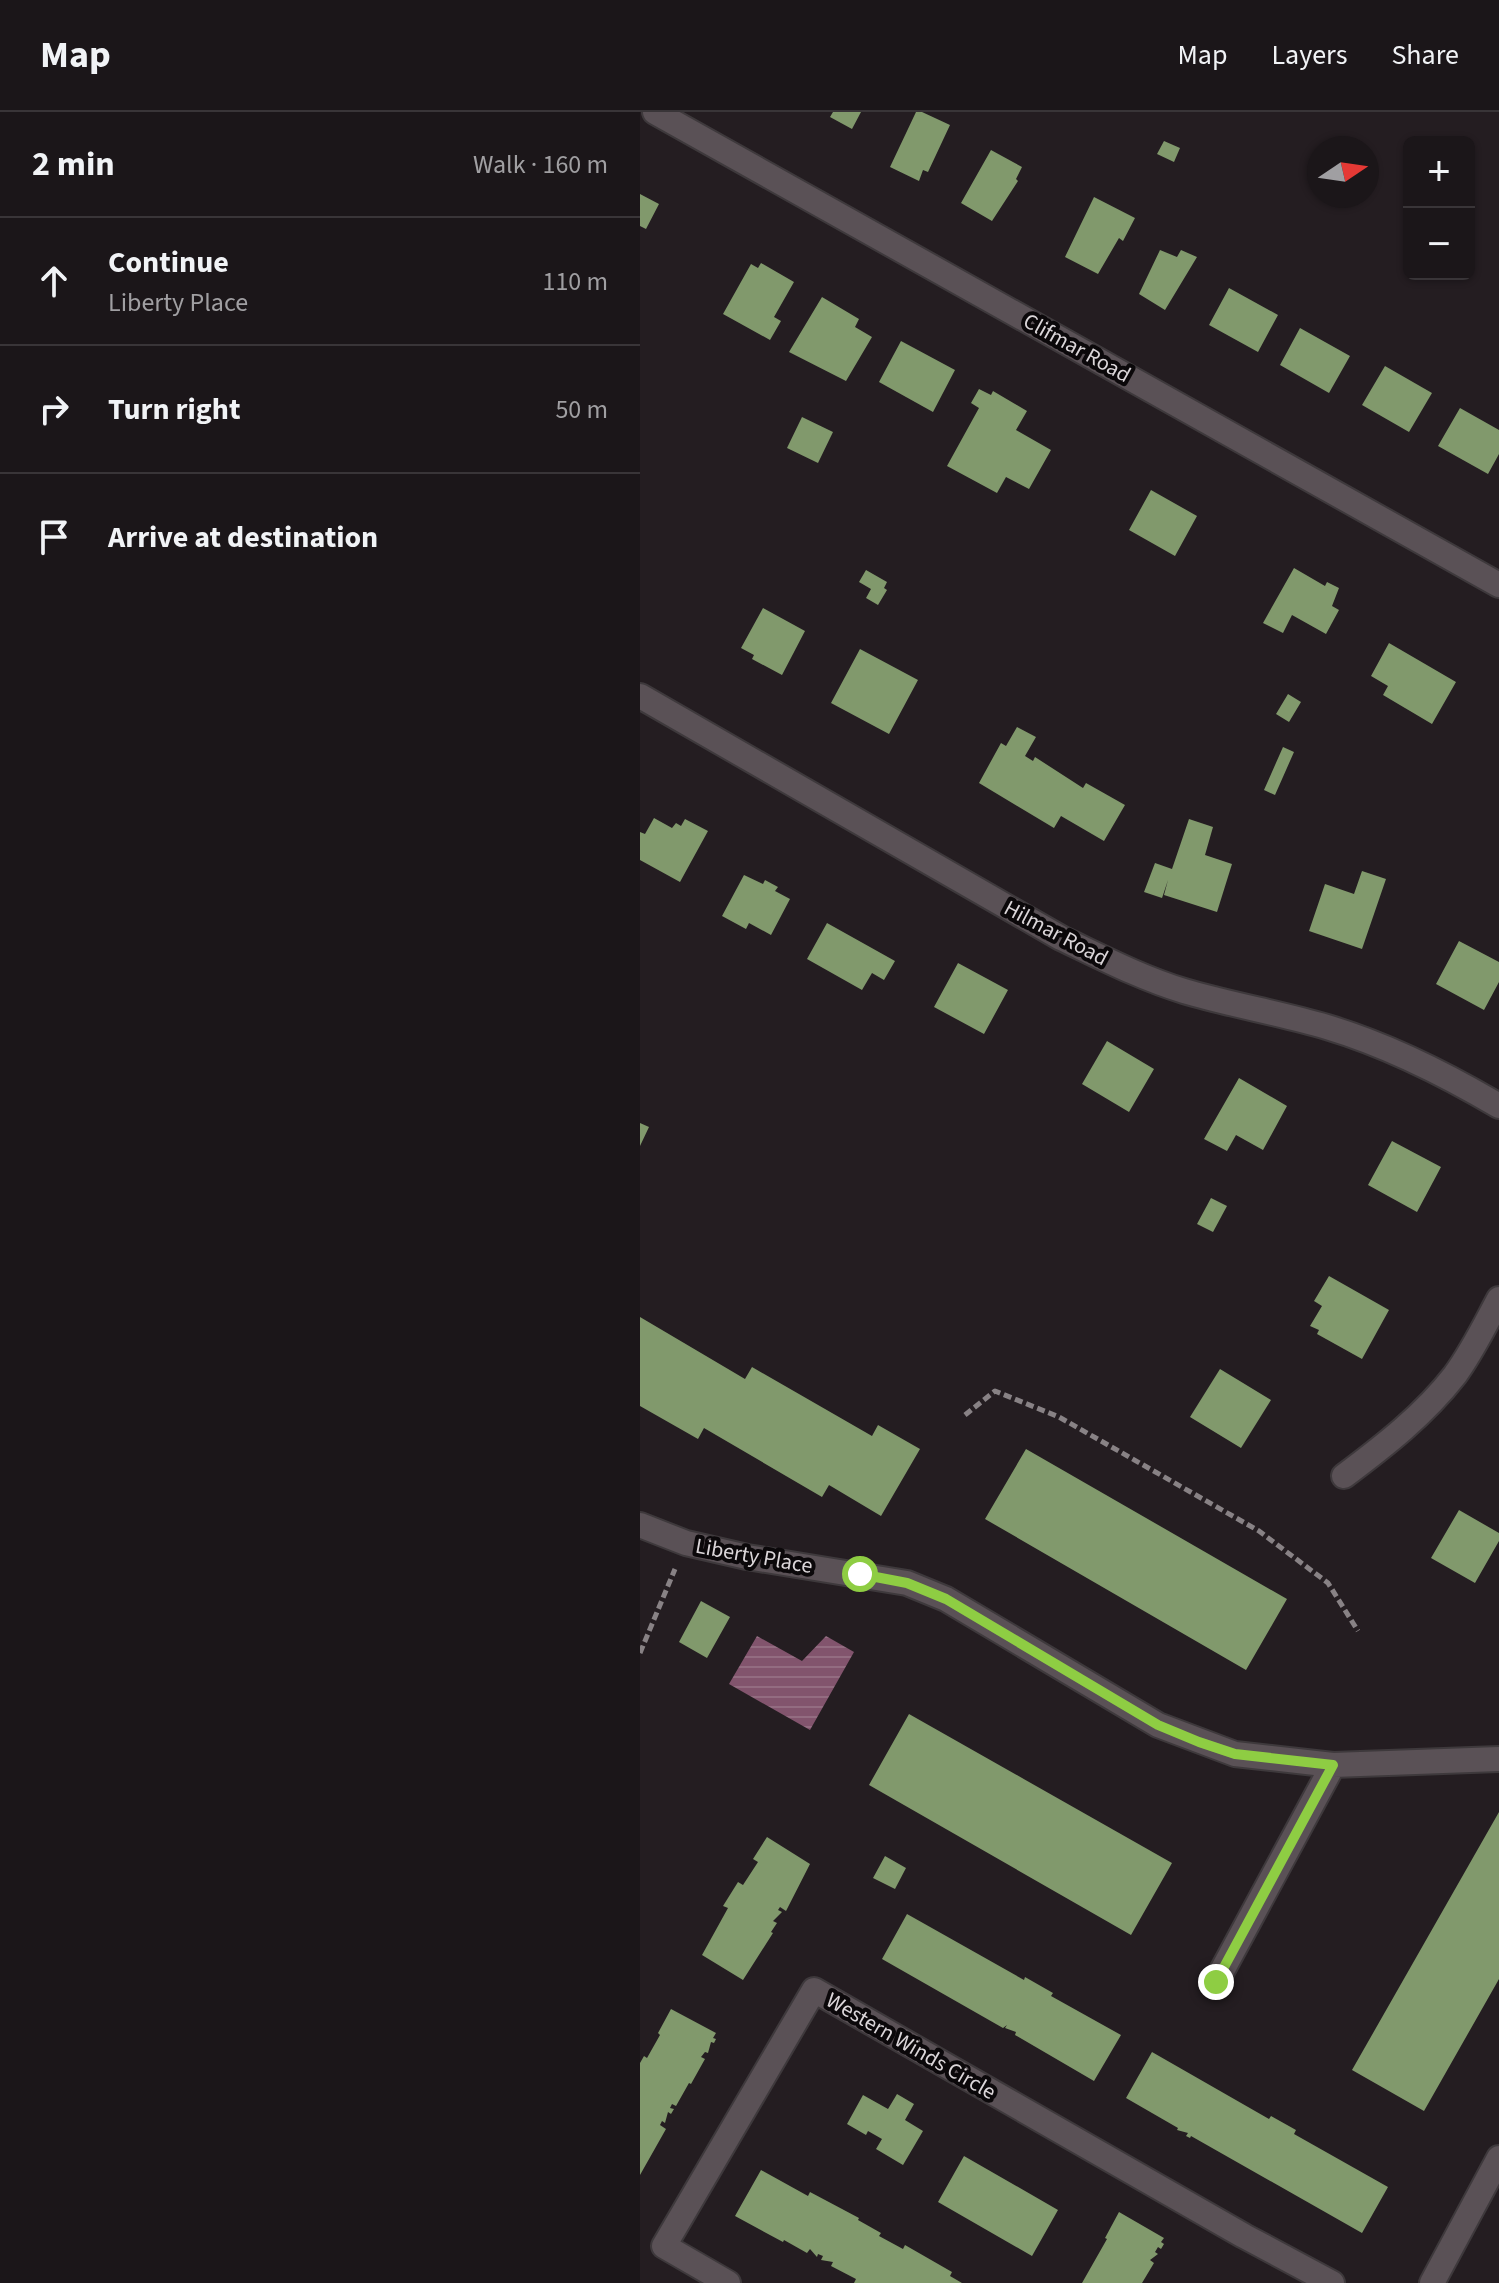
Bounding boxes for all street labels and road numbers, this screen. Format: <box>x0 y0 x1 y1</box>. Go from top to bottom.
street label: Clifmar Road <box>1017 305 1137 391</box>
street label: Hilmar Road <box>998 892 1114 974</box>
street label: Liberty Place <box>693 1530 815 1582</box>
street label: Western Winds Circle <box>820 1984 1002 2108</box>

